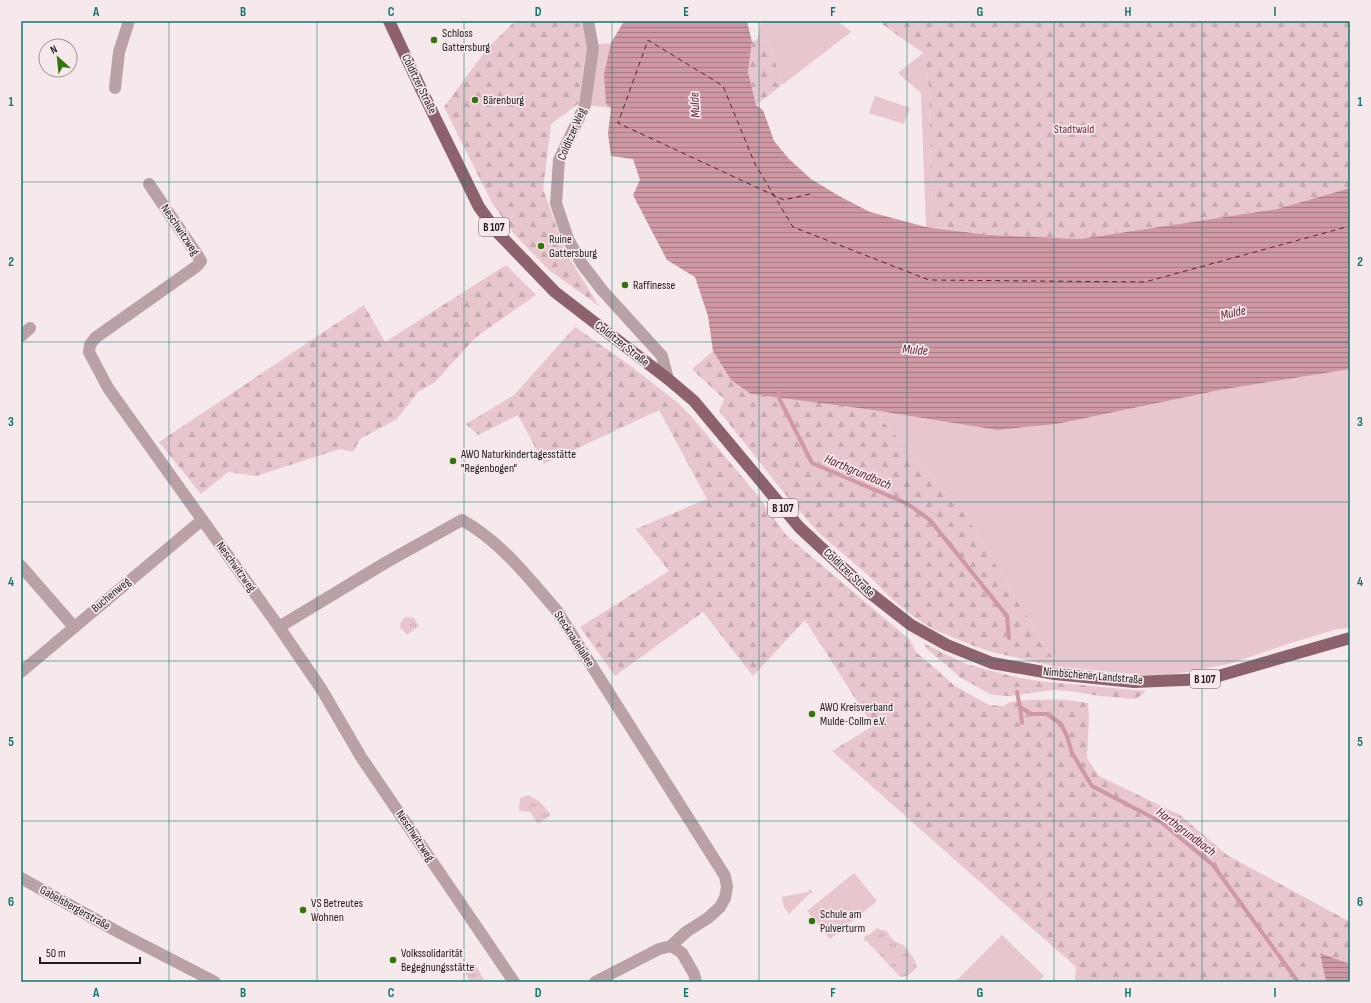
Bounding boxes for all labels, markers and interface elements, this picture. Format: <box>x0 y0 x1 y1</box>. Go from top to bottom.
text: A <box>92 4 100 20</box>
text: B <box>240 4 246 20</box>
text: C <box>388 4 395 20</box>
text: D <box>535 4 542 20</box>
text: E <box>683 4 689 20</box>
text: F <box>830 4 836 20</box>
text: G <box>977 4 984 20</box>
text: H <box>1125 4 1132 20</box>
text: I <box>1274 4 1277 20</box>
place label: Schloss Gattersburg <box>442 26 490 55</box>
marker: Schloss Gattersburg <box>429 35 439 45</box>
north arrow <box>38 38 78 78</box>
text: N <box>48 42 59 57</box>
street label: Colditzer Straße <box>398 52 440 117</box>
water label: Mulde <box>686 92 704 118</box>
place label: Bärenburg <box>483 93 524 108</box>
text: 1 <box>8 94 14 110</box>
text: 1 <box>1357 94 1363 110</box>
marker: Bärenburg <box>470 95 480 105</box>
street label: Colditzer Weg <box>554 105 590 162</box>
park label: Stadtwald <box>1054 122 1094 137</box>
street label: Neschwitzweg <box>157 202 203 259</box>
road number: B 107 <box>479 218 509 236</box>
place label: Ruine Gattersburg <box>549 232 597 261</box>
marker: Ruine Gattersburg <box>536 241 546 251</box>
text: 2 <box>8 254 14 270</box>
text: 2 <box>1357 254 1363 270</box>
place label: Raffinesse <box>633 278 676 293</box>
marker: Raffinesse <box>620 280 630 290</box>
water label: Mulde <box>1219 302 1247 324</box>
street label: Colditzer Straße <box>592 318 652 370</box>
water label: Mulde <box>902 341 928 359</box>
text: 3 <box>8 414 14 430</box>
text: 3 <box>1357 414 1363 430</box>
place label: AWO Naturkindertagesstätte "Regenbogen" <box>460 447 576 476</box>
water label: Harthgrundbach <box>822 451 894 493</box>
marker: AWO Naturkindertagesstätte "Regenbogen" <box>448 456 458 466</box>
road number: B 107 <box>768 499 798 517</box>
street label: Neschwitzweg <box>213 539 259 595</box>
street label: Colditzer Straße <box>820 545 878 601</box>
text: 4 <box>8 574 14 590</box>
street label: Buchenweg <box>88 574 134 616</box>
text: 4 <box>1357 574 1363 590</box>
street label: Stecknadelallee <box>550 608 598 670</box>
street label: Nimbschener Landstraße <box>1042 664 1144 688</box>
road number: B 107 <box>1190 670 1220 688</box>
place label: AWO Kreisverband Mulde-Collm e.V. <box>819 700 893 729</box>
marker: AWO Kreisverband Mulde-Collm e.V. <box>807 709 817 719</box>
text: 5 <box>8 734 14 750</box>
text: 5 <box>1357 734 1363 750</box>
water label: Harthgrundbach <box>1153 804 1220 860</box>
street label: Neschwitzweg <box>392 808 438 865</box>
street label: Gabelsbergerstraße <box>37 882 113 934</box>
text: 6 <box>8 894 14 910</box>
text: 6 <box>1357 894 1363 910</box>
place label: VS Betreutes Wohnen <box>311 896 363 925</box>
marker: VS Betreutes Wohnen <box>298 905 308 915</box>
place label: Schule am Pulverturm <box>820 907 865 936</box>
marker: Schule am Pulverturm <box>807 916 817 926</box>
scale bar <box>40 939 140 965</box>
text: 50 m <box>46 946 66 961</box>
place label: Volkssolidarität Begegnungsstätte <box>401 946 475 975</box>
marker: Volkssolidarität Begegnungsstätte <box>388 955 398 965</box>
text: A <box>92 985 100 1001</box>
text: B <box>240 985 246 1001</box>
text: C <box>388 985 395 1001</box>
text: D <box>535 985 542 1001</box>
text: E <box>683 985 689 1001</box>
text: F <box>830 985 836 1001</box>
text: G <box>977 985 984 1001</box>
text: H <box>1125 985 1132 1001</box>
text: I <box>1274 985 1277 1001</box>

